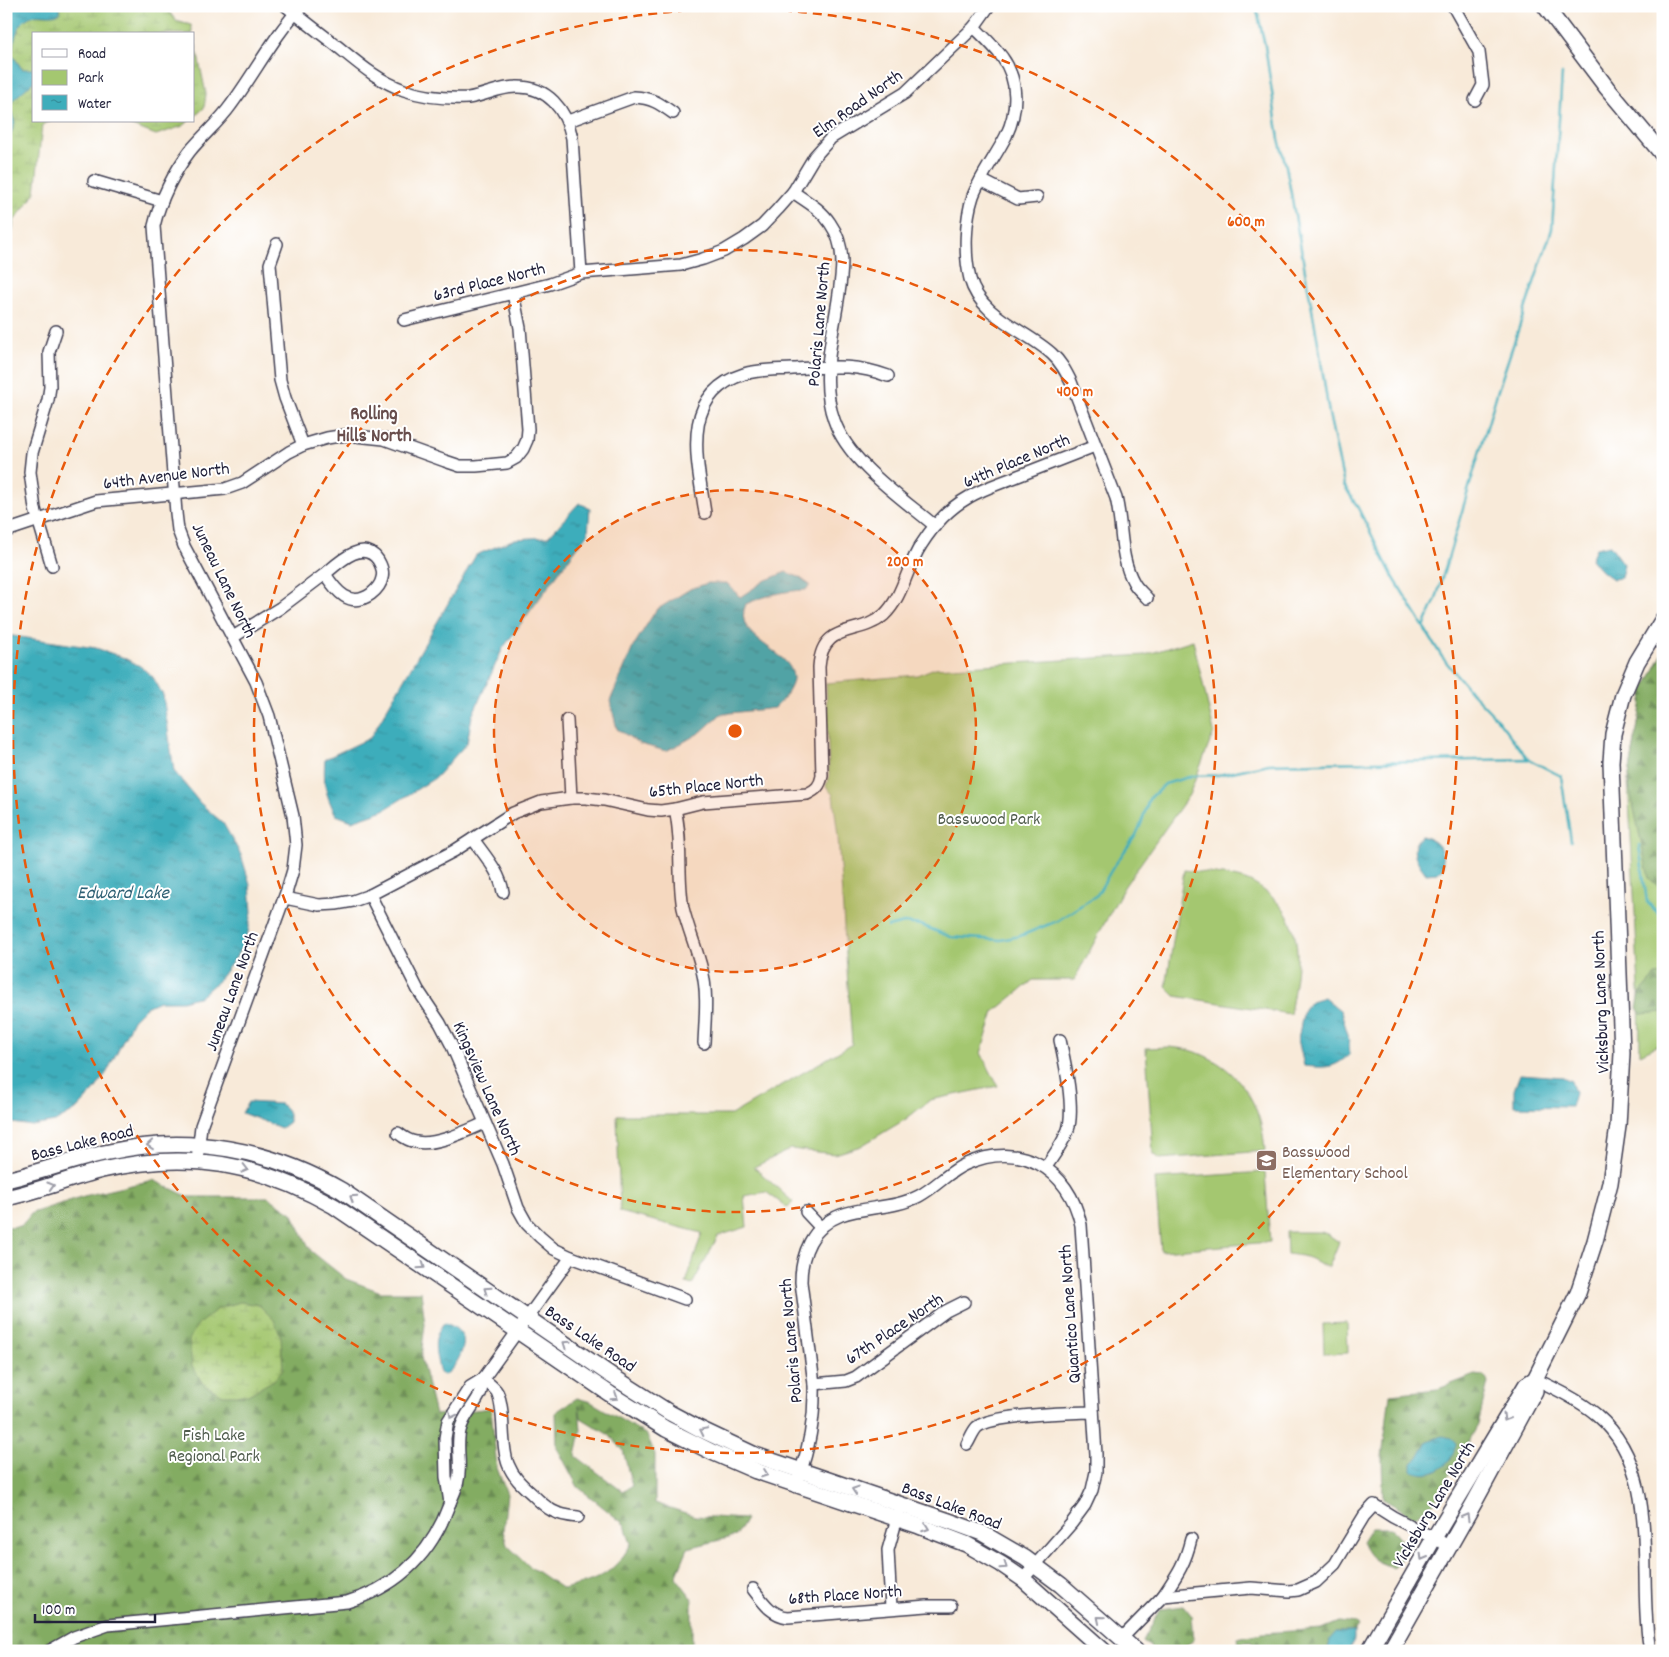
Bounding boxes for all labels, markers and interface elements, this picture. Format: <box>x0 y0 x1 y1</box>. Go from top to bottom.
legend <box>32 32 195 122</box>
text: Road <box>78 44 106 66</box>
street label: Elm Road North <box>808 65 909 145</box>
text: Park <box>78 68 104 90</box>
text: Water <box>78 94 112 116</box>
text: 600 m <box>1227 212 1265 234</box>
street label: 63rd Place North <box>431 257 548 309</box>
street label: Polaris Lane North <box>803 261 838 388</box>
text: 400 m <box>1057 382 1093 404</box>
district label: Rolling Hills North <box>336 402 412 451</box>
street label: 64th Place North <box>960 429 1074 496</box>
street label: 64th Avenue North <box>102 457 231 498</box>
street label: Juneau Lane North <box>184 519 261 643</box>
text: 200 m <box>887 552 923 574</box>
centre of rings <box>726 722 744 740</box>
street label: 65th Place North <box>648 769 765 806</box>
park label: Basswood Park <box>938 808 1040 833</box>
water label: Edward Lake <box>77 881 171 908</box>
street label: Juneau Lane North <box>200 929 267 1055</box>
street label: Vicksburg Lane North <box>1588 930 1617 1074</box>
street label: Kingsview Lane North <box>445 1018 527 1160</box>
street label: Bass Lake Road <box>29 1120 137 1169</box>
one-way arrow <box>145 1140 153 1151</box>
place label: Basswood Elementary School <box>1282 1141 1409 1187</box>
school or university icon: Basswood Elementary School <box>1254 1149 1278 1173</box>
one-way arrow <box>241 1163 250 1174</box>
one-way arrow <box>47 1181 55 1191</box>
one-way arrow <box>349 1195 359 1204</box>
street label: Quantico Lane North <box>1054 1244 1089 1384</box>
one-way arrow <box>416 1260 426 1269</box>
street label: Polaris Lane North <box>775 1277 810 1404</box>
one-way arrow <box>484 1287 493 1296</box>
street label: 67th Place North <box>841 1288 949 1372</box>
street label: Bass Lake Road <box>539 1300 640 1380</box>
one-way arrow <box>563 1341 572 1350</box>
one-way arrow <box>609 1391 619 1400</box>
one-way arrow <box>448 1409 458 1418</box>
one-way arrow <box>1503 1413 1513 1422</box>
park label: Fish Lake Regional Park <box>168 1424 260 1470</box>
one-way arrow <box>700 1427 709 1437</box>
street label: Vicksburg Lane North <box>1388 1438 1483 1573</box>
one-way arrow <box>760 1468 768 1478</box>
street label: Bass Lake Road <box>898 1477 1005 1538</box>
one-way arrow <box>851 1485 859 1495</box>
one-way arrow <box>1459 1513 1469 1522</box>
one-way arrow <box>921 1522 929 1532</box>
one-way arrow <box>1419 1552 1429 1561</box>
one-way arrow <box>998 1560 1008 1569</box>
street label: 68th Place North <box>788 1580 903 1613</box>
scale bar <box>35 1592 155 1624</box>
text: 100 m <box>42 1600 75 1622</box>
one-way arrow <box>1096 1615 1105 1624</box>

